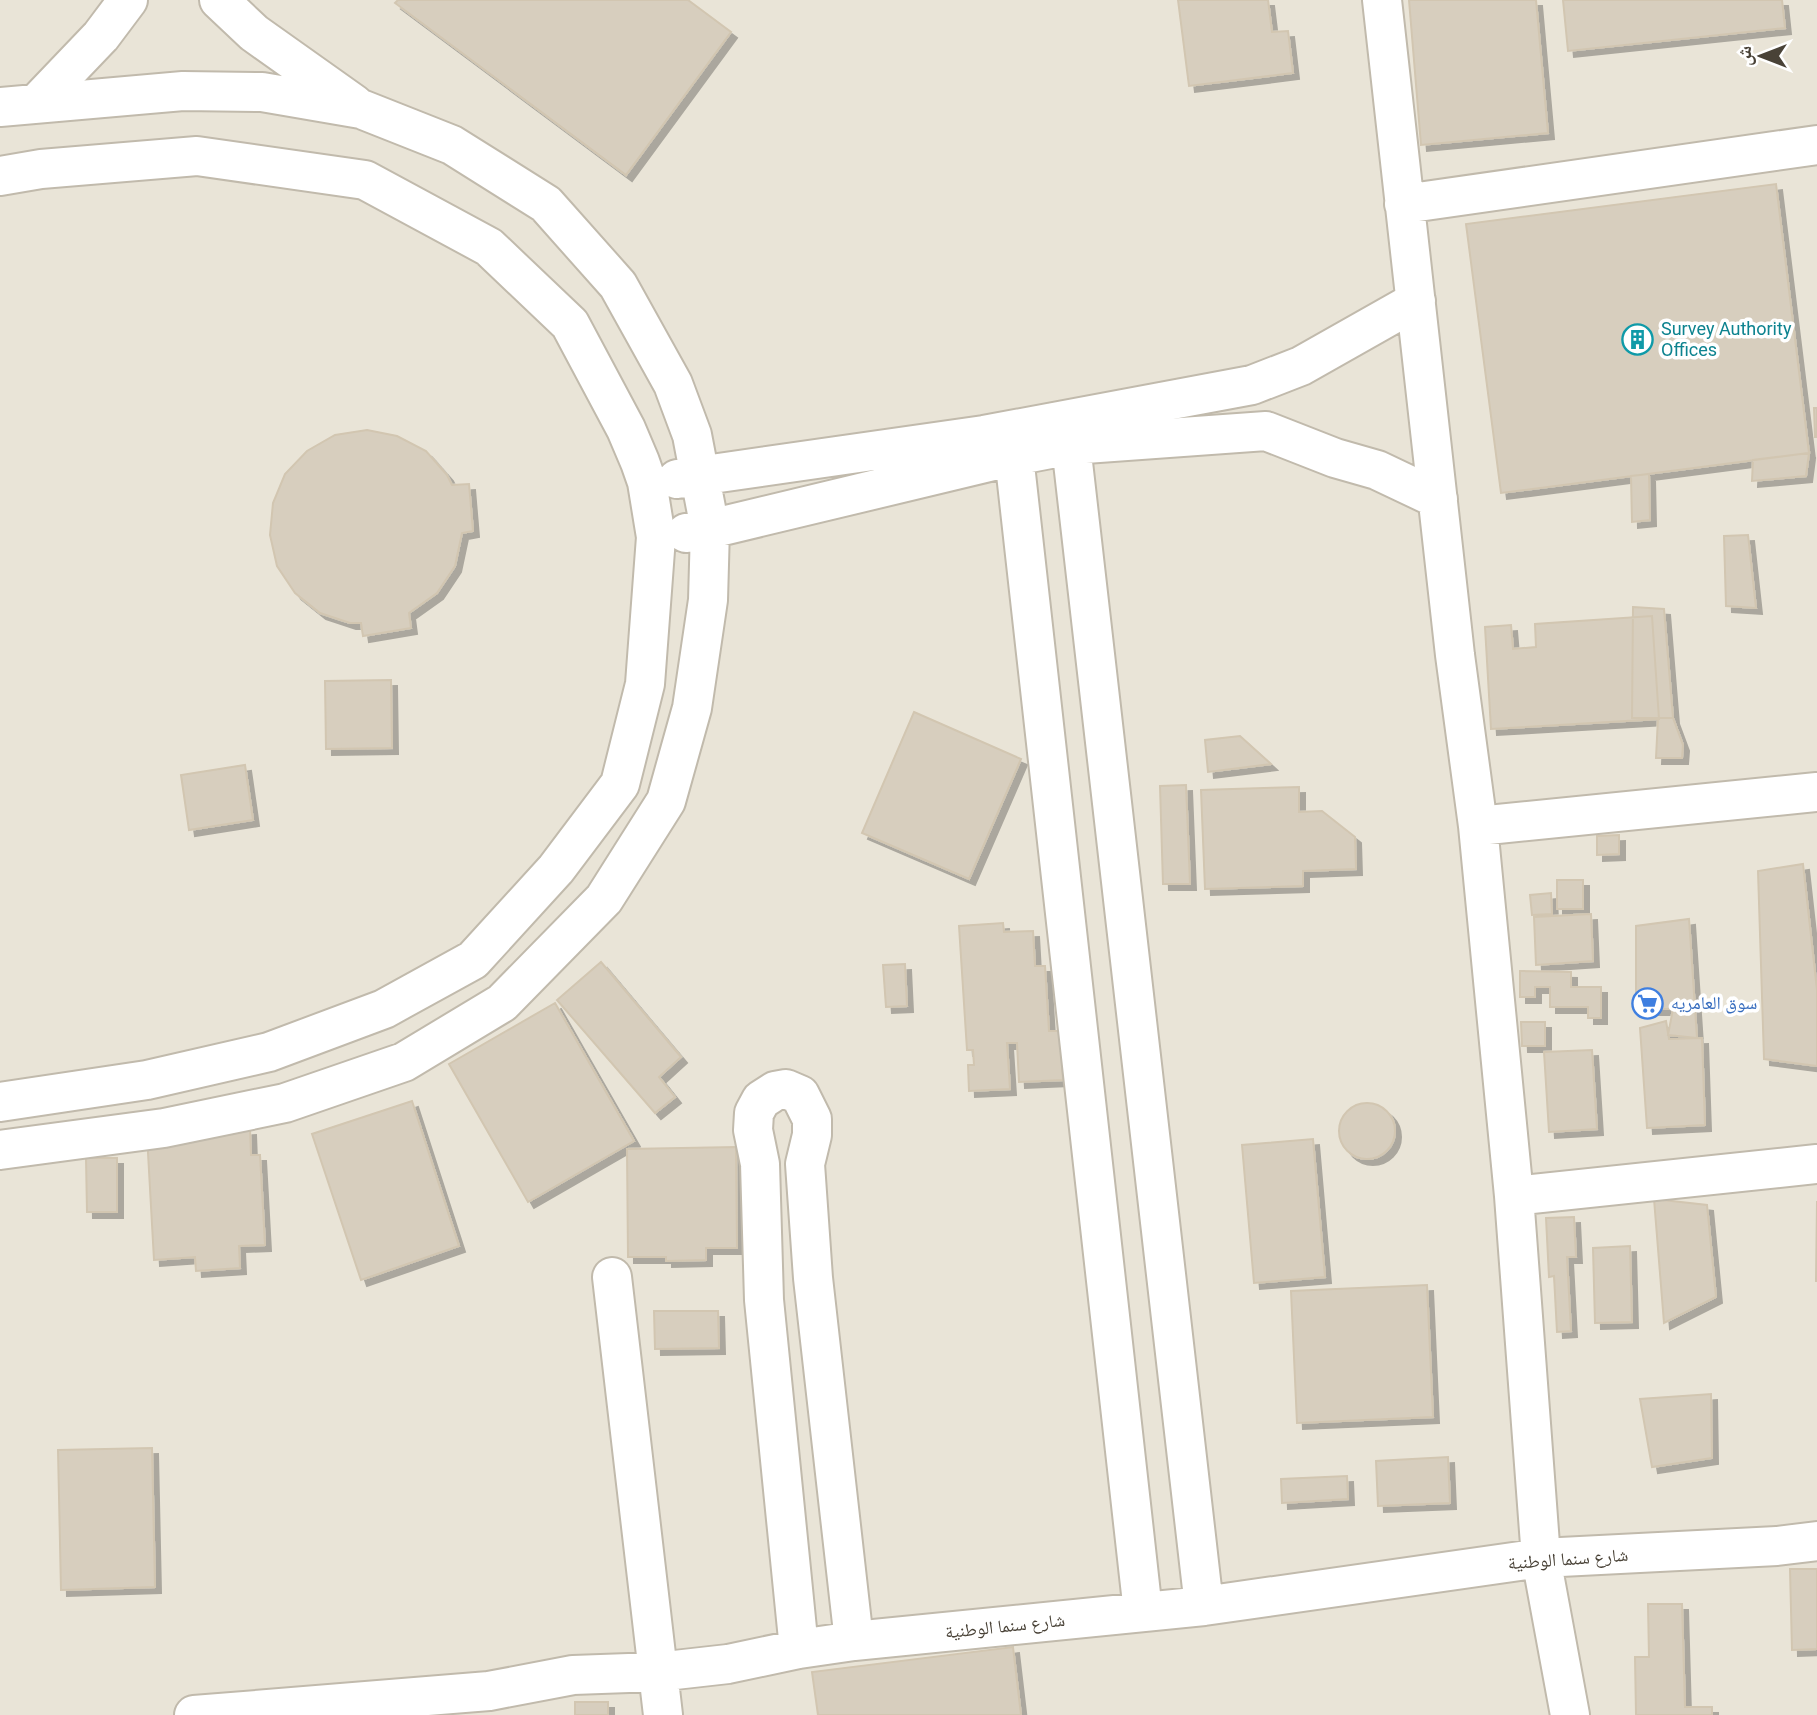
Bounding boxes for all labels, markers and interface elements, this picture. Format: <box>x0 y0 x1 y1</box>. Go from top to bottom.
north arrow <box>1726 21 1796 91</box>
text: ش <box>1733 46 1756 66</box>
place label: Survey Authority Offices <box>1661 318 1792 360</box>
building icon: Survey Authority Offices <box>1621 322 1655 356</box>
supermarket icon: سوق العامريه <box>1631 986 1665 1020</box>
place label: سوق العامريه <box>1671 992 1757 1014</box>
street label: شارع سنما الوطنية <box>1507 1544 1629 1574</box>
street label: شارع سنما الوطنية <box>944 1609 1066 1643</box>

